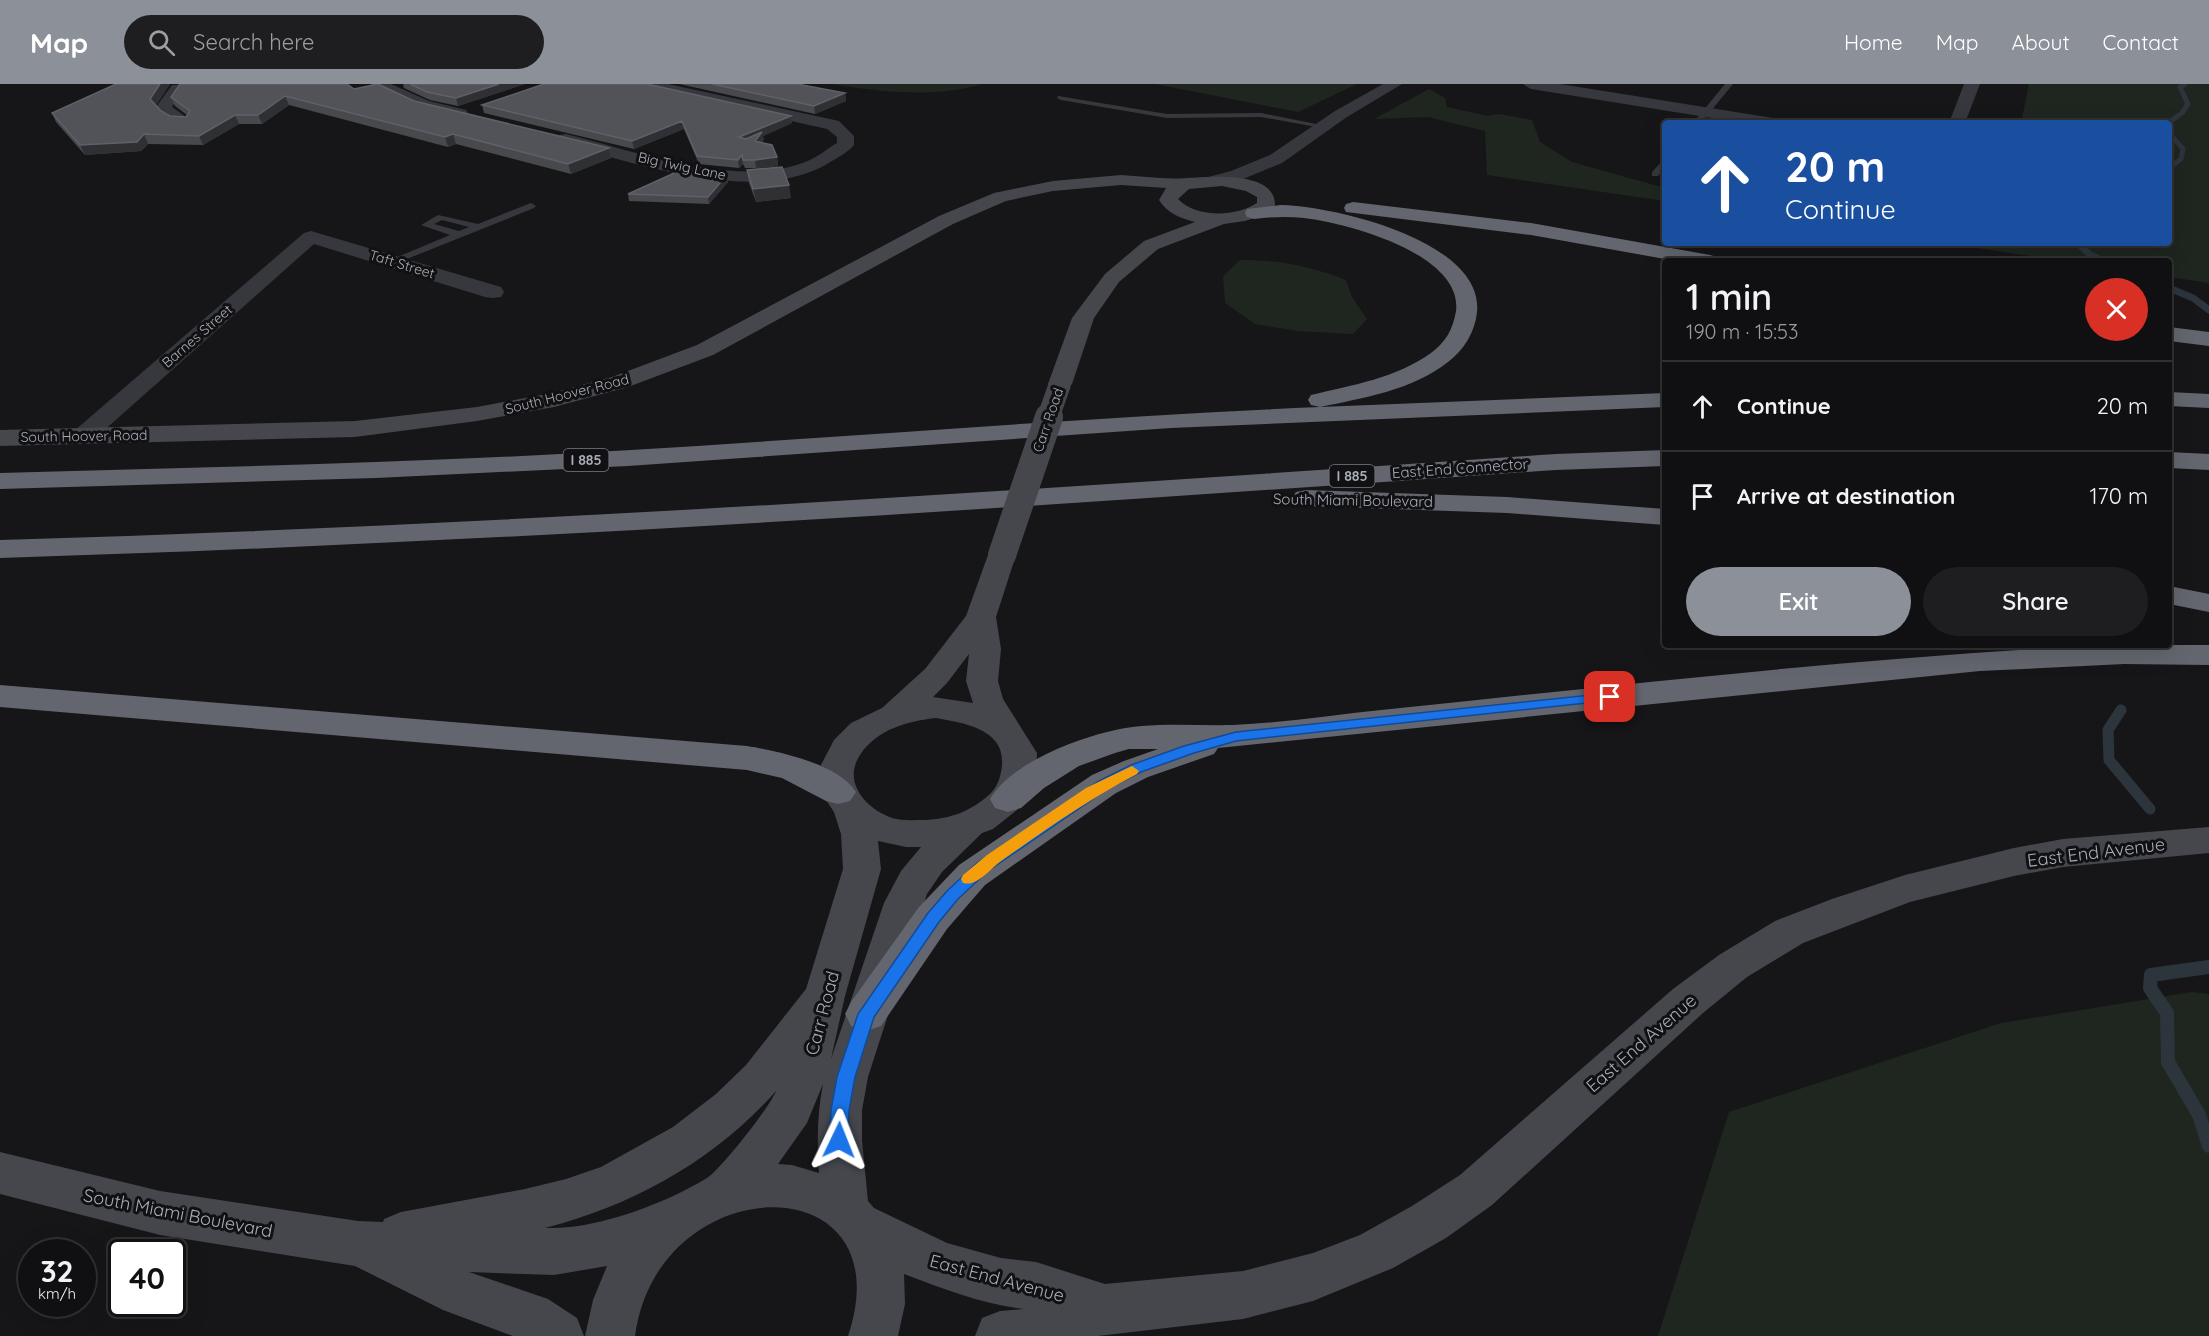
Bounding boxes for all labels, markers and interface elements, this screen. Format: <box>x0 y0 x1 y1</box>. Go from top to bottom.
search box <box>124 15 544 69</box>
text: Map <box>30 25 88 60</box>
icon: search <box>145 26 178 59</box>
text: Search here <box>193 28 315 56</box>
text: Home <box>1844 29 1903 55</box>
text: Map <box>1936 29 1979 55</box>
text: About <box>2012 29 2070 55</box>
text: Contact <box>2103 29 2179 55</box>
text: 20 m <box>1785 140 1885 193</box>
icon: ahead <box>1686 144 1764 222</box>
street label: Big Twig Lane <box>636 148 728 184</box>
text: Continue <box>1785 192 1896 226</box>
street label: Taft Street <box>367 246 437 283</box>
text: 1 min <box>1686 274 1772 319</box>
button: close <box>2085 278 2148 341</box>
street label: Barnes Street <box>158 300 236 372</box>
text: 190 m · 15:53 <box>1686 319 1798 344</box>
street label: South Hoover Road <box>503 370 631 418</box>
street label: Carr Road <box>1029 385 1067 455</box>
icon: ahead <box>1686 390 1719 423</box>
text: Continue <box>1737 392 1831 420</box>
text: 20 m <box>2097 392 2148 420</box>
street label: South Hoover Road <box>20 426 148 446</box>
road number: I 885 <box>564 449 608 471</box>
street label: East End Connector <box>1391 454 1529 482</box>
road number: I 885 <box>1330 465 1374 487</box>
icon: arrive <box>1686 480 1719 513</box>
text: Arrive at destination <box>1737 482 1955 510</box>
text: 170 m <box>2089 482 2148 510</box>
street label: South Miami Boulevard <box>1273 489 1433 511</box>
button: Exit <box>1686 567 1911 636</box>
button: Share <box>1923 567 2148 636</box>
pin <box>1584 671 1635 722</box>
icon: arrive <box>1593 680 1626 713</box>
street label: East End Avenue <box>2026 832 2166 872</box>
street label: Carr Road <box>800 968 844 1058</box>
street label: East End Avenue <box>1581 989 1701 1097</box>
position arrow <box>807 1108 871 1172</box>
street label: South Miami Boulevard <box>82 1183 274 1243</box>
speed limit sign: 40 <box>108 1239 186 1317</box>
street label: East End Avenue <box>927 1249 1067 1307</box>
text: 32 <box>40 1252 74 1290</box>
text: km/h <box>38 1284 76 1303</box>

